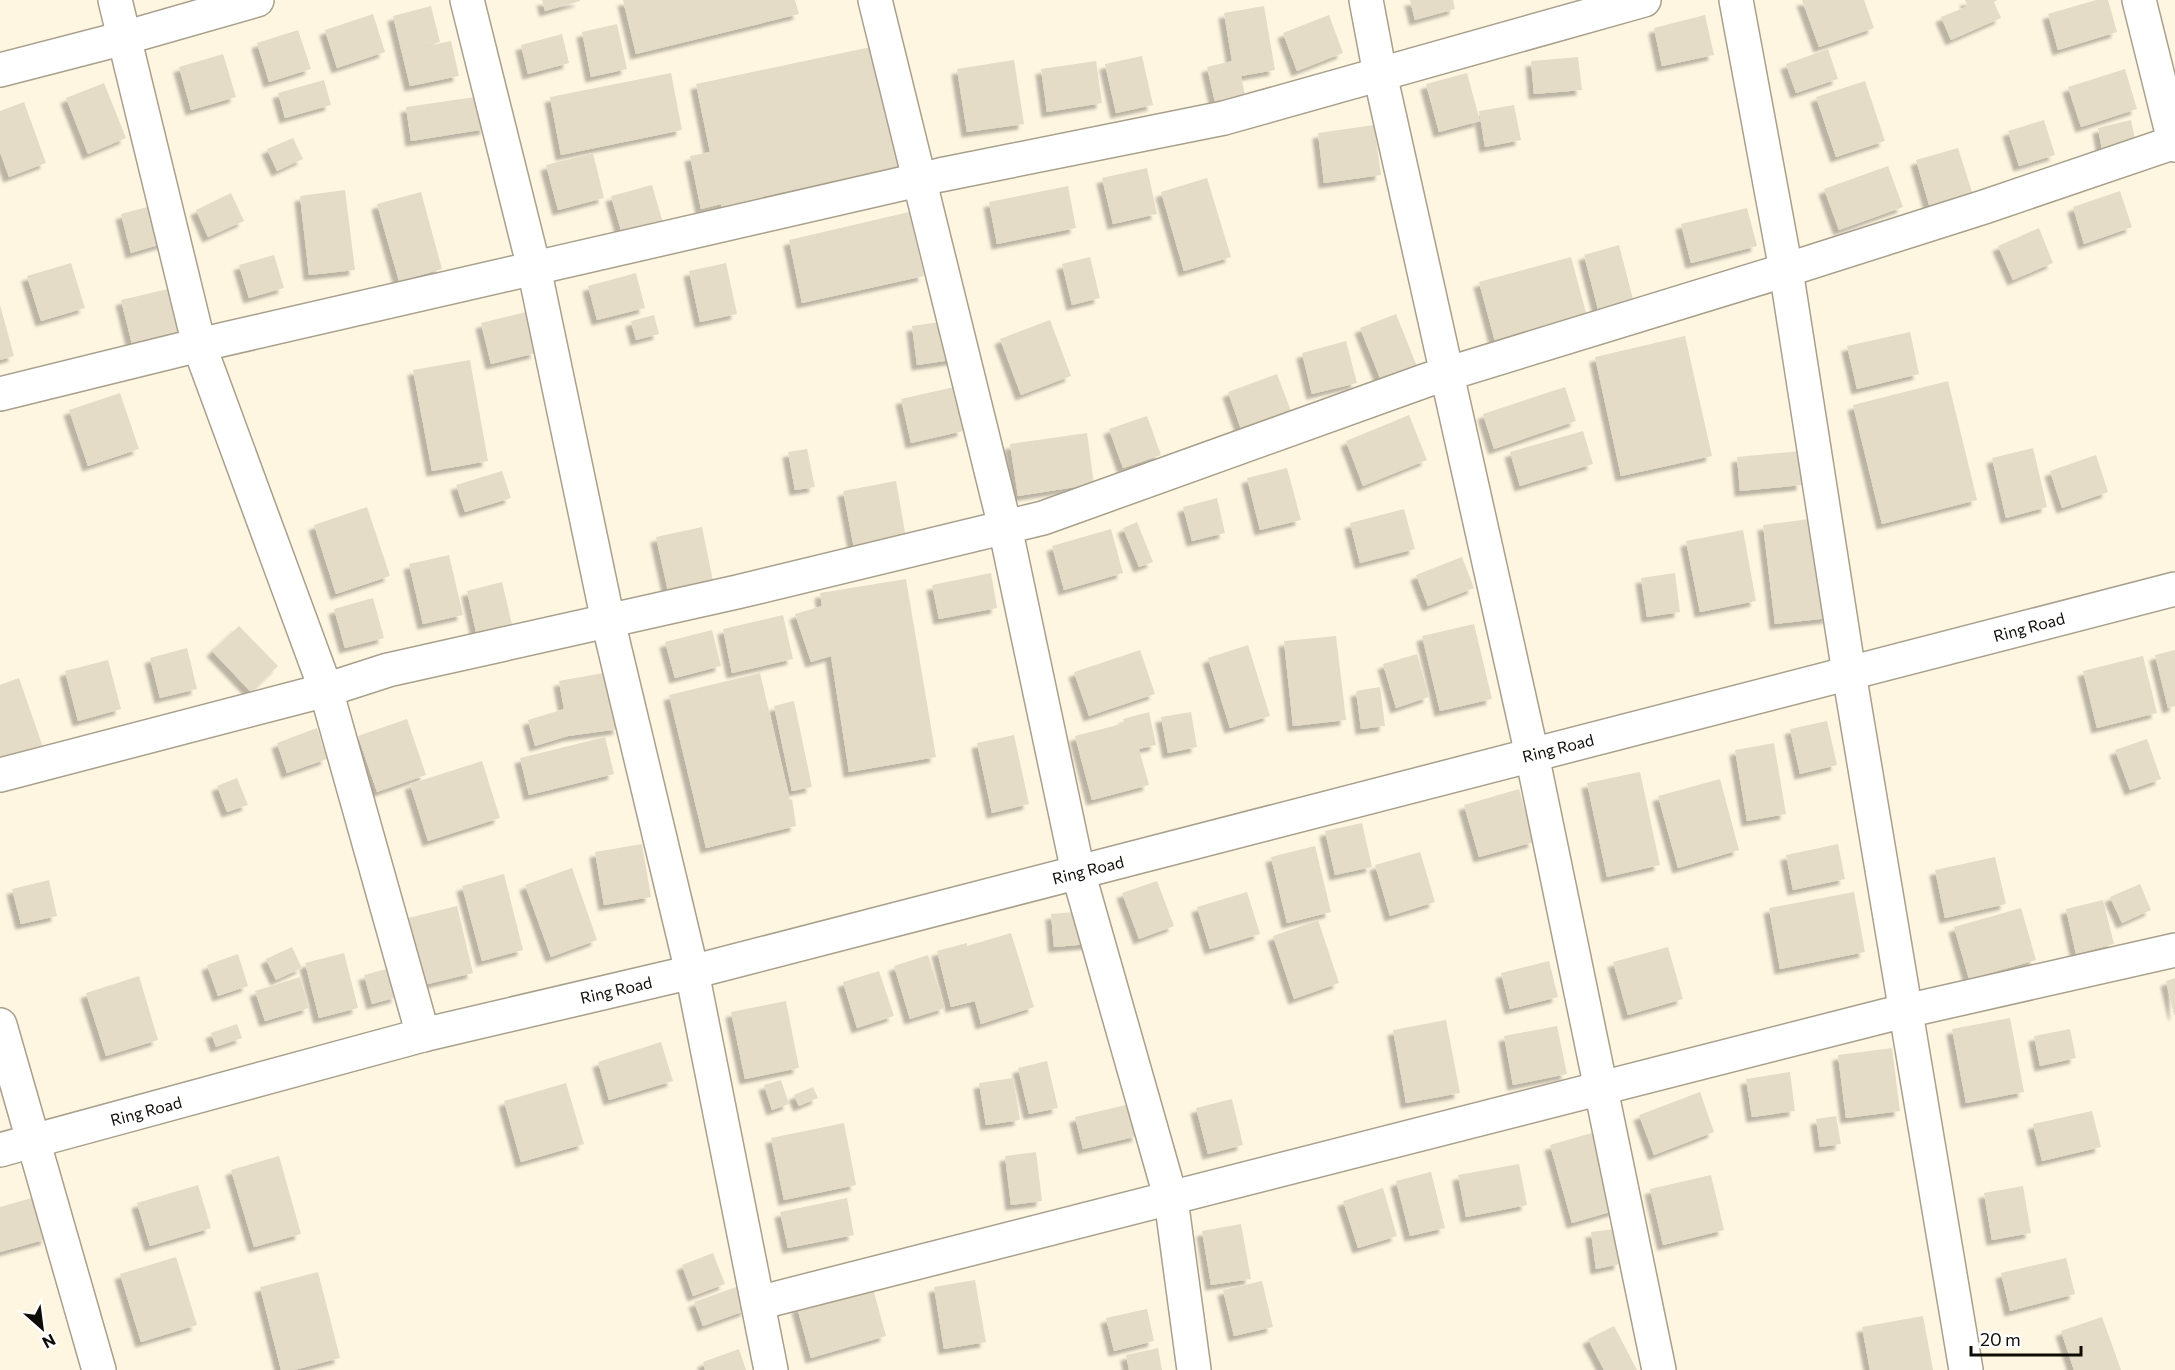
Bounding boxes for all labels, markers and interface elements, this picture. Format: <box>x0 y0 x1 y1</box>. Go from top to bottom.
street label: Ring Road <box>1991 608 2067 645</box>
street label: Ring Road <box>1520 729 1596 766</box>
street label: Ring Road <box>1050 851 1126 888</box>
street label: Ring Road <box>578 972 654 1007</box>
street label: Ring Road <box>108 1092 184 1129</box>
north arrow <box>12 1298 72 1358</box>
scale bar <box>1971 1319 2080 1357</box>
text: 20 m <box>1980 1328 2021 1350</box>
text: N <box>40 1330 59 1353</box>

